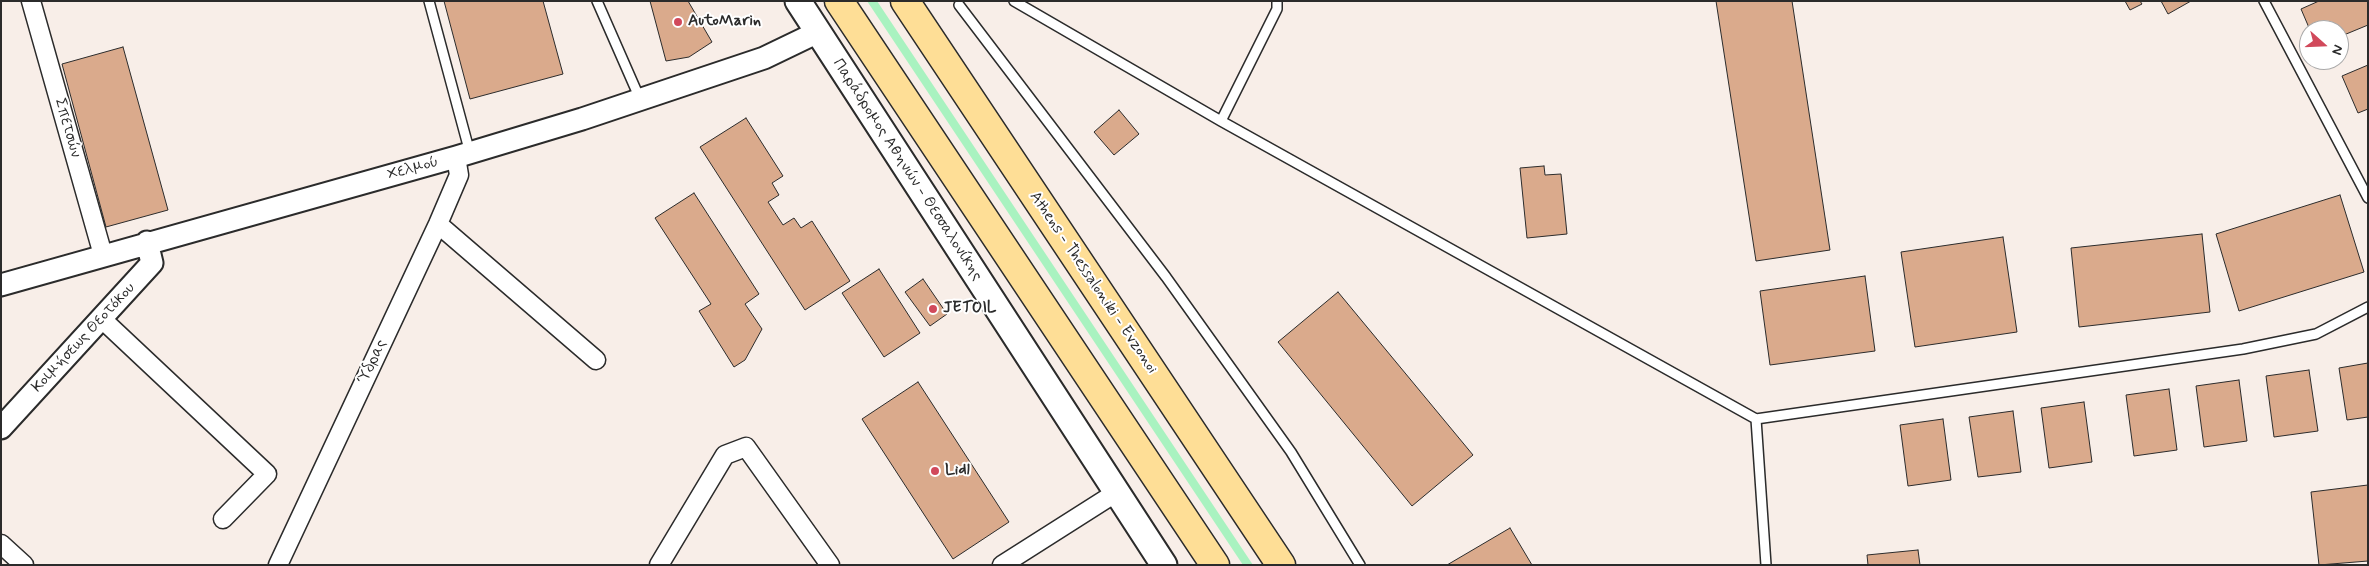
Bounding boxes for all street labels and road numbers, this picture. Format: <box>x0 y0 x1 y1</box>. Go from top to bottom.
street label: Παράδρομος Αθηνών - Θεσσαλονίκης <box>828 55 986 285</box>
street label: Σπετσών <box>49 96 85 160</box>
street label: Χελμού <box>385 153 441 185</box>
street label: Athens - Thessaloniki - Evzonoi <box>1025 188 1161 378</box>
street label: Κοιμήσεως Θεοτόκου <box>28 279 140 397</box>
street label: Ύδρας <box>354 337 392 387</box>

